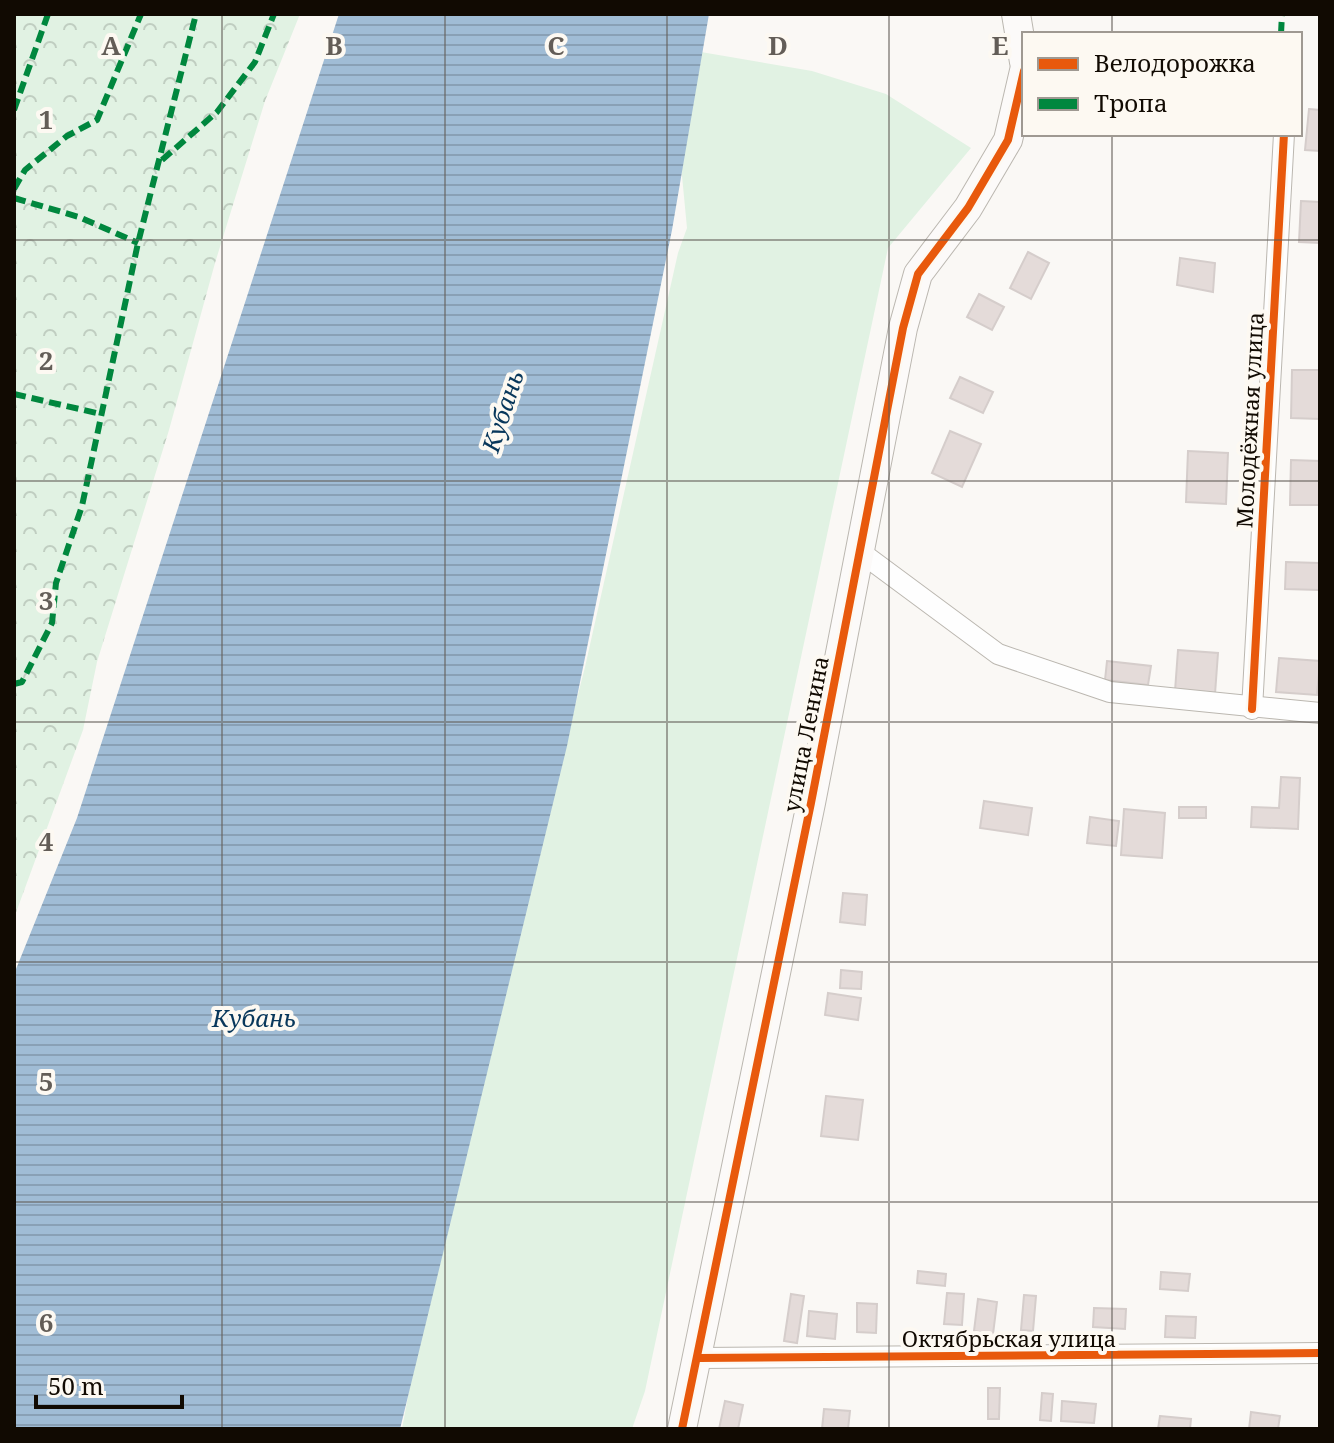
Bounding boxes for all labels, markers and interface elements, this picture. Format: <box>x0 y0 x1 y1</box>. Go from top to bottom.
text: A <box>101 27 121 63</box>
text: B <box>325 27 343 63</box>
text: C <box>547 27 565 63</box>
text: D <box>768 27 788 63</box>
text: E <box>992 27 1009 63</box>
legend <box>1022 32 1302 136</box>
text: Велодорожка <box>1094 46 1256 79</box>
text: Тропа <box>1094 86 1168 119</box>
text: 1 <box>39 101 53 137</box>
street label: Молодёжная улица <box>1228 311 1270 529</box>
text: 2 <box>39 342 53 378</box>
water label: Кубань <box>473 366 531 457</box>
text: 3 <box>39 582 53 618</box>
street label: улица Ленина <box>775 653 835 815</box>
text: 4 <box>39 823 54 859</box>
water label: Кубань <box>211 1001 296 1034</box>
text: 5 <box>39 1063 53 1099</box>
text: 6 <box>39 1304 53 1340</box>
street label: Октябрьская улица <box>902 1323 1116 1353</box>
scale bar <box>36 1359 182 1409</box>
text: 50 m <box>48 1369 104 1402</box>

